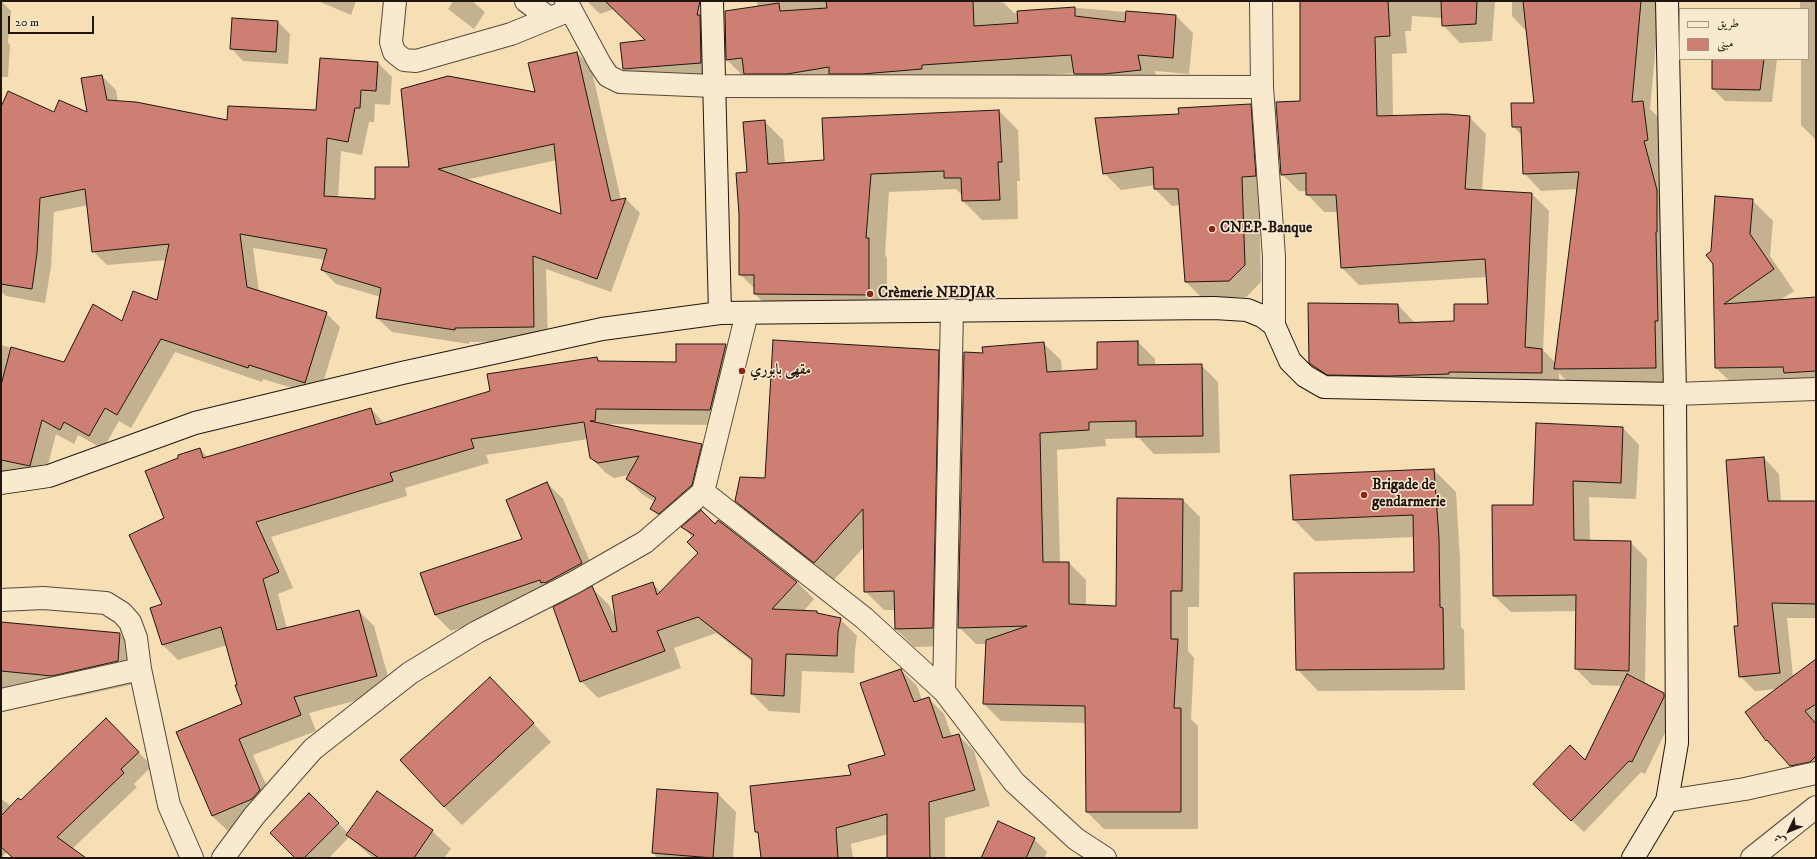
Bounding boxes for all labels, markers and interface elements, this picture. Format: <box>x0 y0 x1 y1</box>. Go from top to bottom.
scale bar <box>10 8 96 34</box>
legend <box>1679 8 1809 60</box>
text: 20 m <box>15 15 39 30</box>
text: طريق <box>1717 16 1739 31</box>
text: مبنى <box>1717 36 1733 51</box>
place label: CNEP-Banque <box>1220 220 1312 238</box>
marker: CNEP-Banque <box>1207 224 1217 234</box>
place label: Crèmerie NEDJAR <box>878 285 995 303</box>
marker: Crèmerie NEDJAR <box>865 289 875 299</box>
place label: مقهى بابوري <box>750 362 811 380</box>
marker: مقهى بابوري <box>737 366 747 376</box>
place label: Brigade de gendarmerie <box>1372 477 1446 512</box>
marker: Brigade de gendarmerie <box>1359 490 1369 500</box>
north arrow <box>1769 811 1809 851</box>
text: ش <box>1771 830 1789 848</box>

